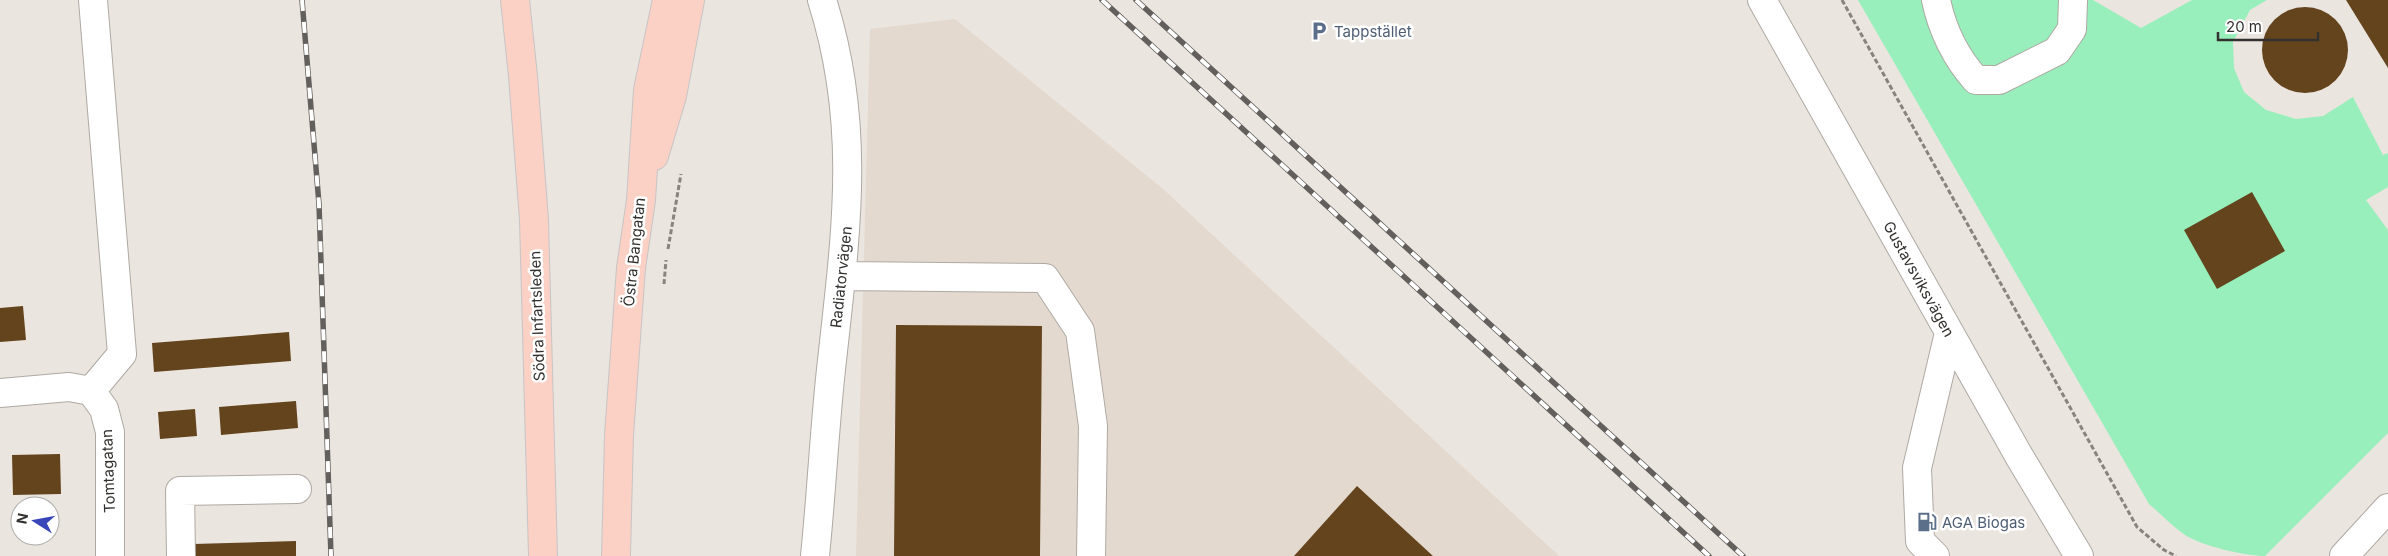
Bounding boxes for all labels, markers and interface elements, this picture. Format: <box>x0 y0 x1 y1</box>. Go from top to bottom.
scale bar <box>2218 10 2318 42</box>
text: 20 m <box>2226 17 2262 36</box>
parking icon: Tappstället <box>1308 20 1330 42</box>
place label: Tappstället <box>1334 22 1412 41</box>
street label: Östra Bangatan <box>619 197 649 307</box>
street label: Gustavsviksvägen <box>1879 218 1959 340</box>
street label: Radiatorvägen <box>826 225 856 329</box>
street label: Södra Infartsleden <box>525 250 549 382</box>
street label: Tomtagatan <box>97 429 119 513</box>
north arrow <box>10 496 60 546</box>
fuel station icon: AGA Biogas <box>1916 511 1938 533</box>
text: N <box>12 512 31 525</box>
place label: AGA Biogas <box>1942 513 2025 532</box>

